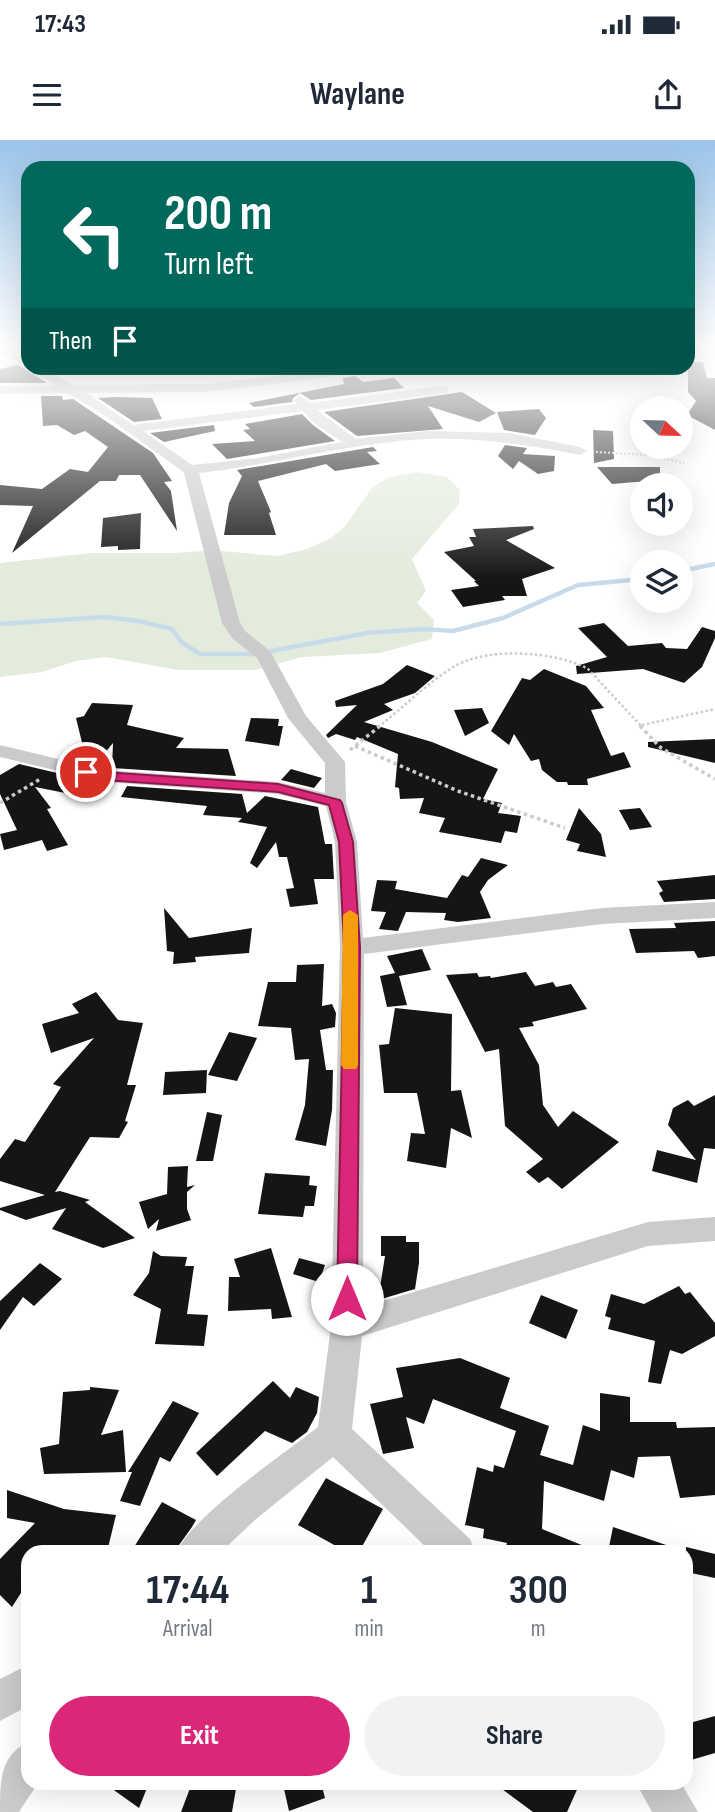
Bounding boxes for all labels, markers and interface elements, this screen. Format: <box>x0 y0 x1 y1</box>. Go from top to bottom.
text: 17:43 <box>35 9 86 40</box>
text: Waylane <box>310 75 405 114</box>
icon: menu <box>28 76 66 114</box>
icon: share <box>649 76 687 114</box>
text: 200 m <box>164 185 272 244</box>
icon: left <box>49 189 140 280</box>
text: Turn left <box>164 245 254 284</box>
icon: arrive <box>106 322 144 360</box>
text: Then <box>49 326 92 357</box>
north arrow <box>630 396 693 458</box>
map controls <box>630 396 693 613</box>
button: sound <box>630 473 693 536</box>
button: layers <box>630 550 693 613</box>
pin <box>56 742 116 802</box>
icon: arrive <box>67 753 105 791</box>
position arrow <box>310 1262 384 1336</box>
text: 17:44 <box>146 1565 229 1616</box>
text: 1 <box>361 1565 377 1616</box>
text: 300 <box>509 1565 568 1616</box>
text: Arrival <box>163 1615 213 1643</box>
text: min <box>355 1615 384 1643</box>
text: m <box>531 1615 546 1643</box>
button: Exit <box>49 1696 350 1776</box>
button: Share <box>364 1696 665 1776</box>

